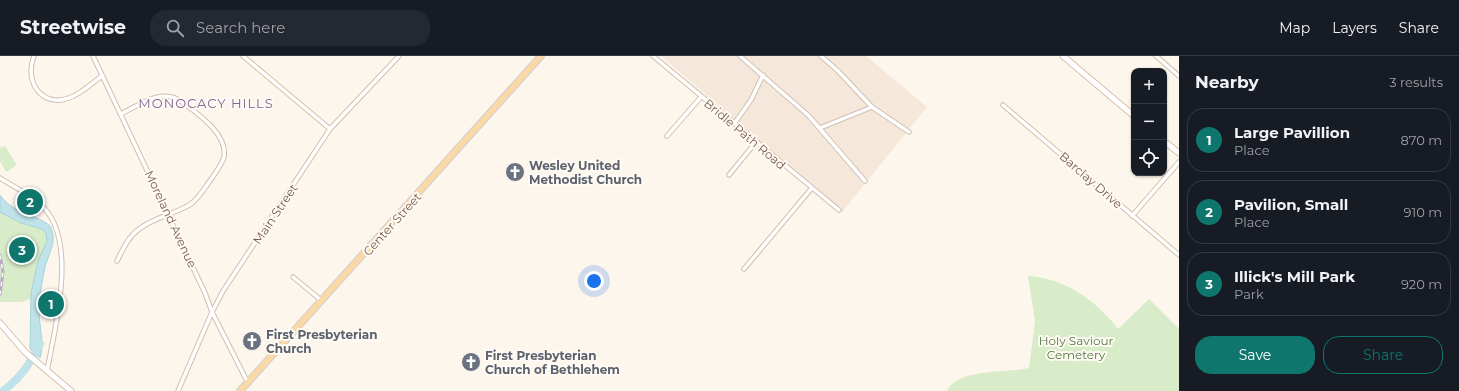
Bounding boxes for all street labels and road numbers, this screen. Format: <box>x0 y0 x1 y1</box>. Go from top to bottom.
street label: Bridle Path Road <box>701 96 789 172</box>
street label: Barclay Drive <box>1056 149 1126 211</box>
street label: Moreland Avenue <box>142 168 200 270</box>
street label: Main Street <box>249 181 301 247</box>
street label: Center Street <box>360 189 424 259</box>

